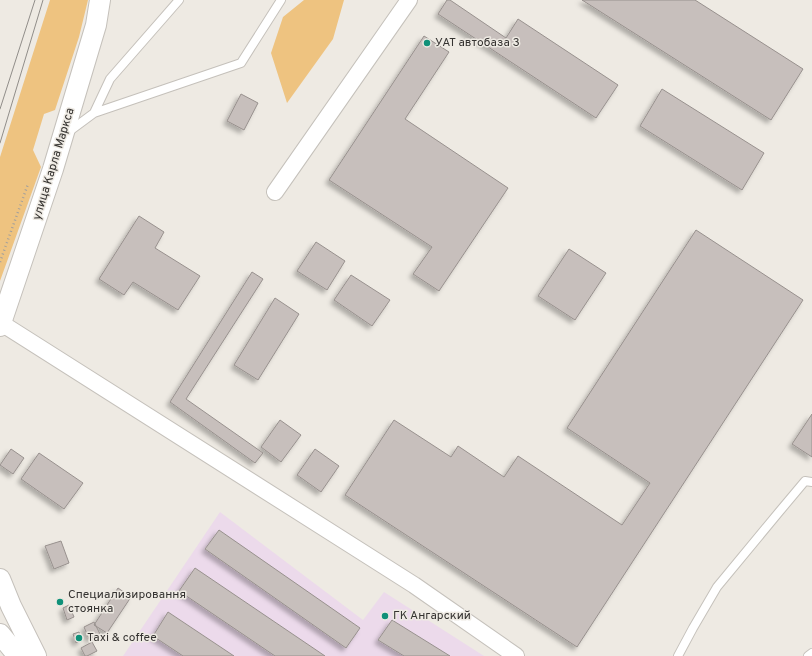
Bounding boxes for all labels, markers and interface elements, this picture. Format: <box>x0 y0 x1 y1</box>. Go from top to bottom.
place label: УАТ автобаза 3 <box>435 35 520 51</box>
marker: УАТ автобаза 3 <box>422 38 432 48</box>
street label: улица Карла Маркса <box>29 106 79 222</box>
place label: Специализировання стоянка <box>68 587 186 617</box>
marker: Специализировання стоянка <box>55 597 65 607</box>
place label: ГК Ангарский <box>393 608 471 624</box>
marker: ГК Ангарский <box>380 611 390 621</box>
place label: Taxi & coffee <box>87 630 157 646</box>
marker: Taxi & coffee <box>74 633 84 643</box>

